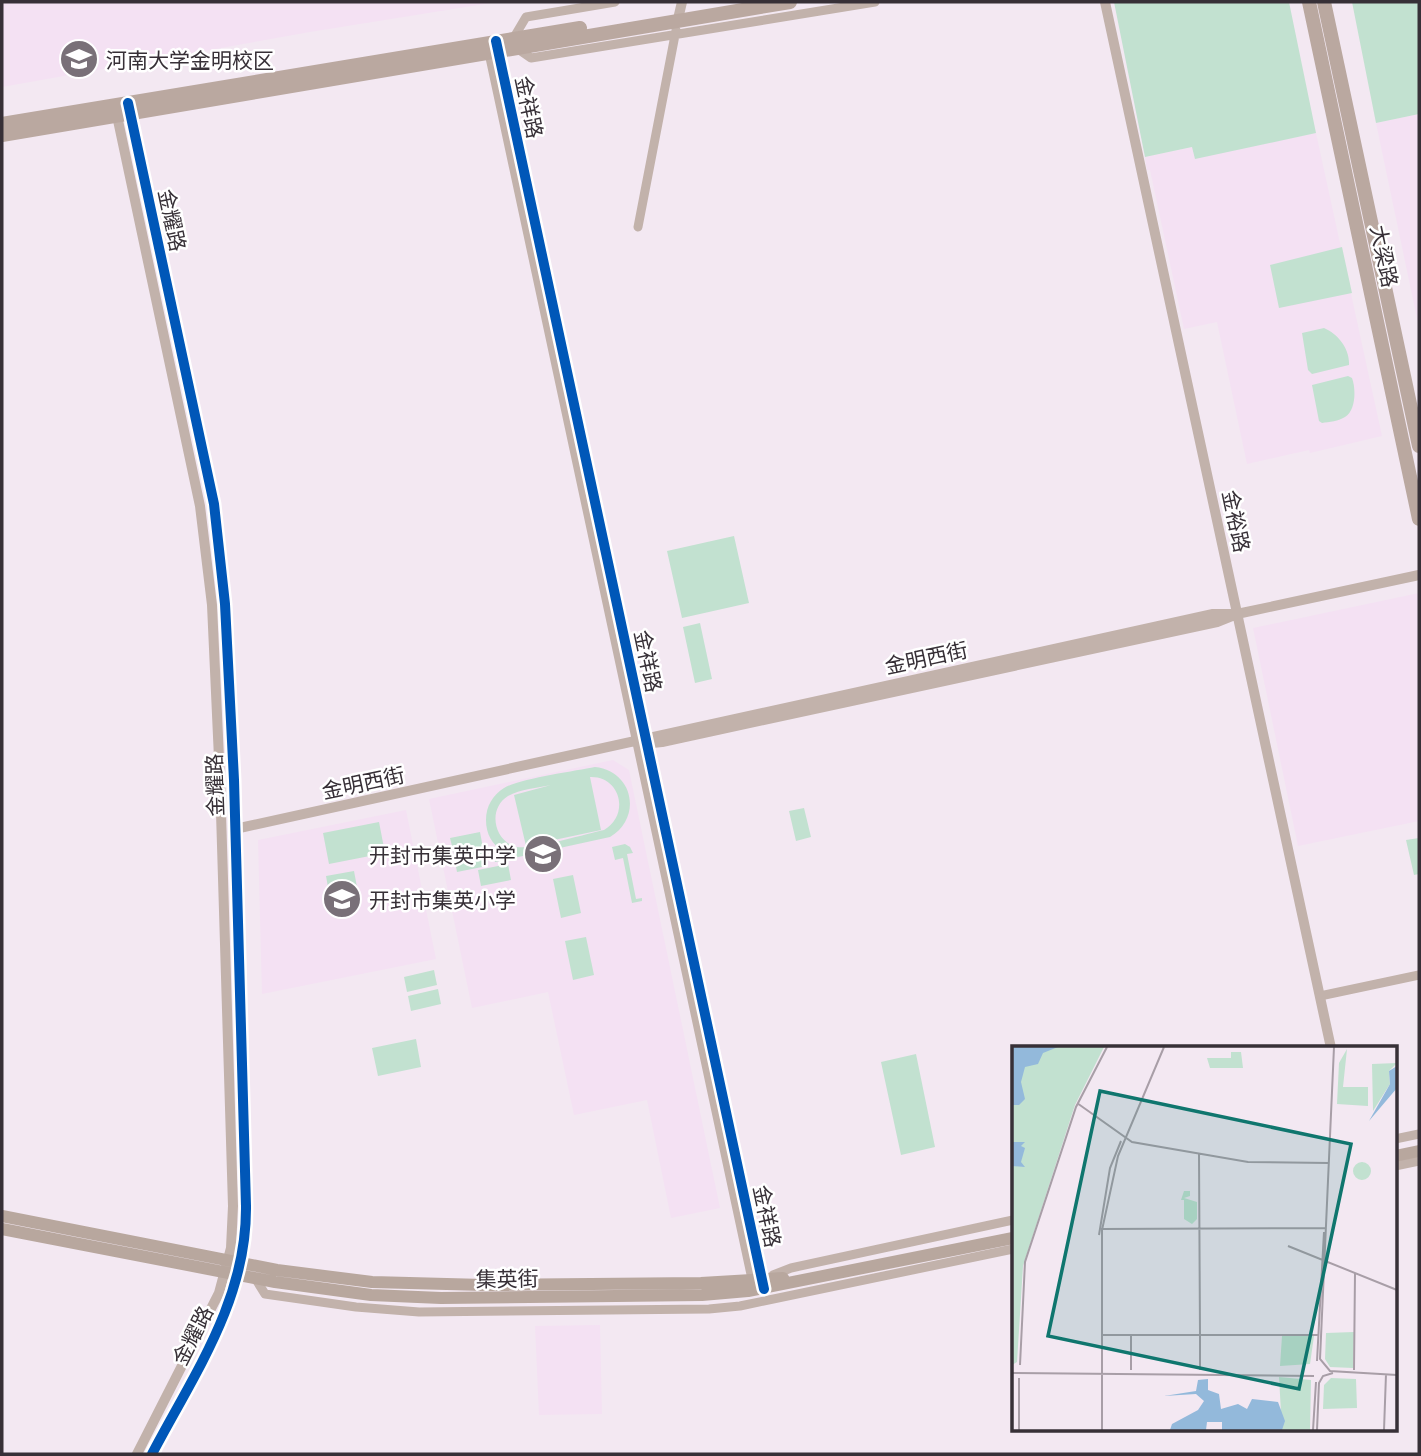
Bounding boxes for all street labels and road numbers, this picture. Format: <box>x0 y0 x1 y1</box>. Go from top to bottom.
street label: 金祥路 <box>511 74 549 140</box>
street label: 金耀路 <box>154 187 192 253</box>
street label: 大梁路 <box>1366 223 1404 289</box>
street label: 金裕路 <box>1218 488 1256 554</box>
street label: 金祥路 <box>630 628 668 694</box>
street label: 金明西街 <box>882 636 970 678</box>
street label: 金耀路 <box>200 753 228 817</box>
street label: 金明西街 <box>319 761 407 803</box>
street label: 金祥路 <box>749 1183 787 1249</box>
street label: 集英街 <box>475 1265 539 1291</box>
street label: 金耀路 <box>167 1301 217 1369</box>

